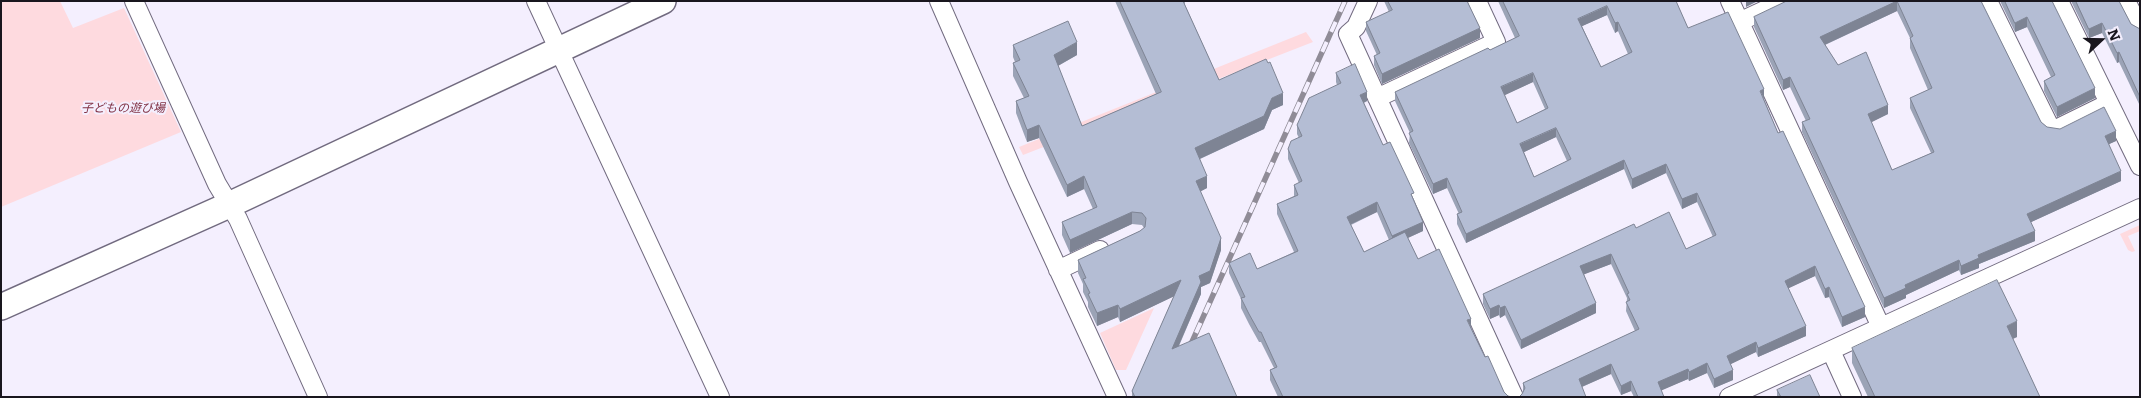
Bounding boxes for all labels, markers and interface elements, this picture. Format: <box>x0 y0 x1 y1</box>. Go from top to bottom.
north arrow <box>2076 15 2126 65</box>
text: N <box>2104 26 2126 44</box>
park label: 子どもの遊び場 <box>81 101 165 115</box>

